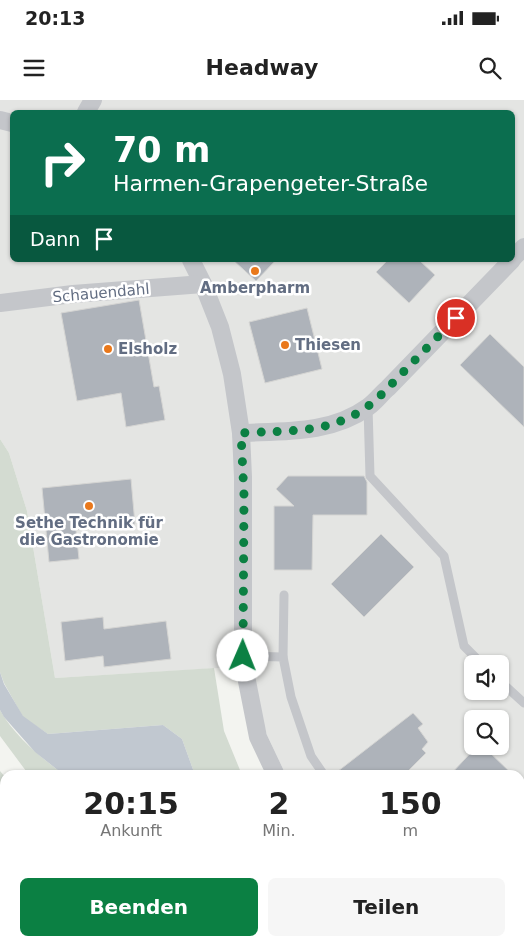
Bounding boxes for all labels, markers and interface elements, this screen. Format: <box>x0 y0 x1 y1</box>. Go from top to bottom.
text: 20:13 <box>25 7 85 29</box>
icon: menu <box>20 54 48 82</box>
icon: search <box>476 54 504 82</box>
text: Headway <box>206 55 318 80</box>
icon: right <box>30 130 95 195</box>
text: 70 m <box>113 130 210 170</box>
text: Harmen-Grapengeter-Straße <box>113 171 428 196</box>
icon: arrive <box>90 225 118 253</box>
text: Dann <box>30 228 80 250</box>
marker: Amberpharm <box>249 265 261 277</box>
place label: Amberpharm <box>200 279 310 297</box>
street label: Schauendahl <box>52 280 150 306</box>
pin <box>435 297 477 339</box>
icon: arrive <box>442 304 470 332</box>
place label: Thiesen <box>295 336 361 354</box>
marker: Thiesen <box>279 339 291 351</box>
place label: Elsholz <box>118 340 177 358</box>
marker: Elsholz <box>102 343 114 355</box>
marker: Sethe Technik für die Gastronomie <box>83 500 95 512</box>
place label: Sethe Technik für die Gastronomie <box>15 514 164 549</box>
position arrow <box>216 629 268 681</box>
map controls <box>464 655 509 755</box>
button: sound <box>464 655 509 700</box>
button: search <box>464 710 509 755</box>
text: 20:15 <box>83 786 179 821</box>
text: 2 <box>268 786 289 821</box>
text: 150 <box>379 786 442 821</box>
text: Ankunft <box>100 821 162 840</box>
text: Min. <box>262 821 296 840</box>
text: m <box>403 821 418 840</box>
button: Beenden <box>20 878 258 936</box>
button: Teilen <box>268 878 505 936</box>

